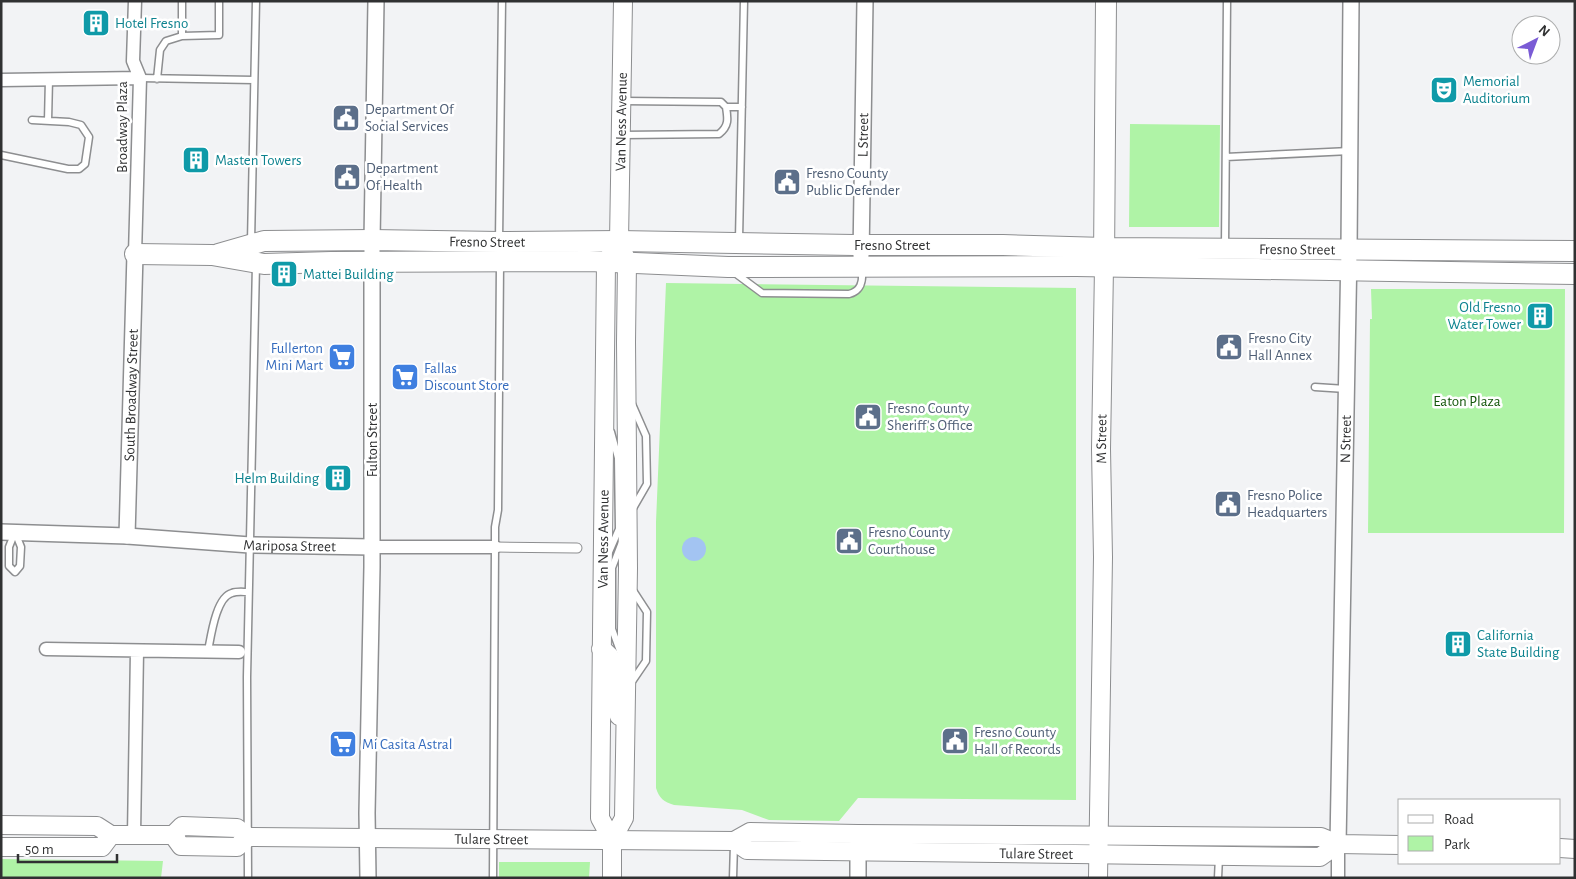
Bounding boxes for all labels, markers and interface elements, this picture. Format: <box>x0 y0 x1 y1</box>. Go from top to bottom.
building icon: Hotel Fresno <box>81 8 111 38</box>
north arrow <box>1511 15 1561 65</box>
place label: Hotel Fresno <box>115 16 188 31</box>
text: N <box>1536 23 1552 40</box>
street label: Van Ness Avenue <box>613 72 629 171</box>
place label: Memorial Auditorium <box>1463 74 1530 106</box>
theatre icon: Memorial Auditorium <box>1429 75 1459 105</box>
street label: Broadway Plaza <box>115 81 130 173</box>
place label: Department Of Social Services <box>365 102 455 134</box>
public building icon: Department Of Social Services <box>331 103 361 133</box>
street label: L Street <box>855 113 871 157</box>
building icon: Masten Towers <box>181 145 211 175</box>
place label: Masten Towers <box>215 153 302 168</box>
place label: Department Of Health <box>366 161 438 193</box>
public building icon: Department Of Health <box>332 162 362 192</box>
place label: Fresno County Public Defender <box>806 166 900 198</box>
public building icon: Fresno County Public Defender <box>772 167 802 197</box>
street label: Fresno Street <box>449 234 526 250</box>
street label: Fresno Street <box>854 238 930 253</box>
street label: Fresno Street <box>1259 241 1335 257</box>
building icon: Mattei Building <box>269 259 299 289</box>
place label: Mattei Building <box>303 267 394 282</box>
place label: Old Fresno Water Tower <box>1447 300 1521 332</box>
building icon: Old Fresno Water Tower <box>1525 301 1555 331</box>
street label: South Broadway Street <box>122 328 140 462</box>
place label: Fresno City Hall Annex <box>1248 331 1313 363</box>
public building icon: Fresno City Hall Annex <box>1214 332 1244 362</box>
place label: Fullerton Mini Mart <box>266 341 323 373</box>
supermarket icon: Fullerton Mini Mart <box>327 342 357 372</box>
place label: Fallas Discount Store <box>424 361 509 393</box>
supermarket icon: Fallas Discount Store <box>390 362 420 392</box>
park label: Eaton Plaza <box>1433 394 1501 409</box>
place label: Fresno County Sheriff's Office <box>887 401 973 433</box>
public building icon: Fresno County Sheriff's Office <box>853 402 883 432</box>
street label: Fulton Street <box>365 403 380 477</box>
street label: M Street <box>1093 414 1109 464</box>
street label: N Street <box>1338 415 1353 463</box>
building icon: Helm Building <box>323 463 353 493</box>
place label: Helm Building <box>234 471 320 486</box>
place label: Fresno Police Headquarters <box>1247 488 1327 520</box>
street label: Van Ness Avenue <box>595 489 611 589</box>
public building icon: Fresno Police Headquarters <box>1213 489 1243 519</box>
place label: Fresno County Courthouse <box>868 525 951 557</box>
public building icon: Fresno County Courthouse <box>834 526 864 556</box>
street label: Mariposa Street <box>243 537 336 554</box>
place label: California State Building <box>1477 628 1560 660</box>
building icon: California State Building <box>1443 629 1473 659</box>
place label: Fresno County Hall of Records <box>974 725 1061 757</box>
public building icon: Fresno County Hall of Records <box>940 726 970 756</box>
supermarket icon: Mi Casita Astral <box>328 729 358 759</box>
place label: Mi Casita Astral <box>362 737 452 752</box>
legend <box>1398 799 1561 864</box>
text: Road <box>1444 812 1474 827</box>
street label: Tulare Street <box>454 831 529 847</box>
scale bar <box>18 832 116 864</box>
text: Park <box>1444 837 1470 852</box>
text: 50 m <box>25 842 54 857</box>
street label: Tulare Street <box>999 846 1073 861</box>

